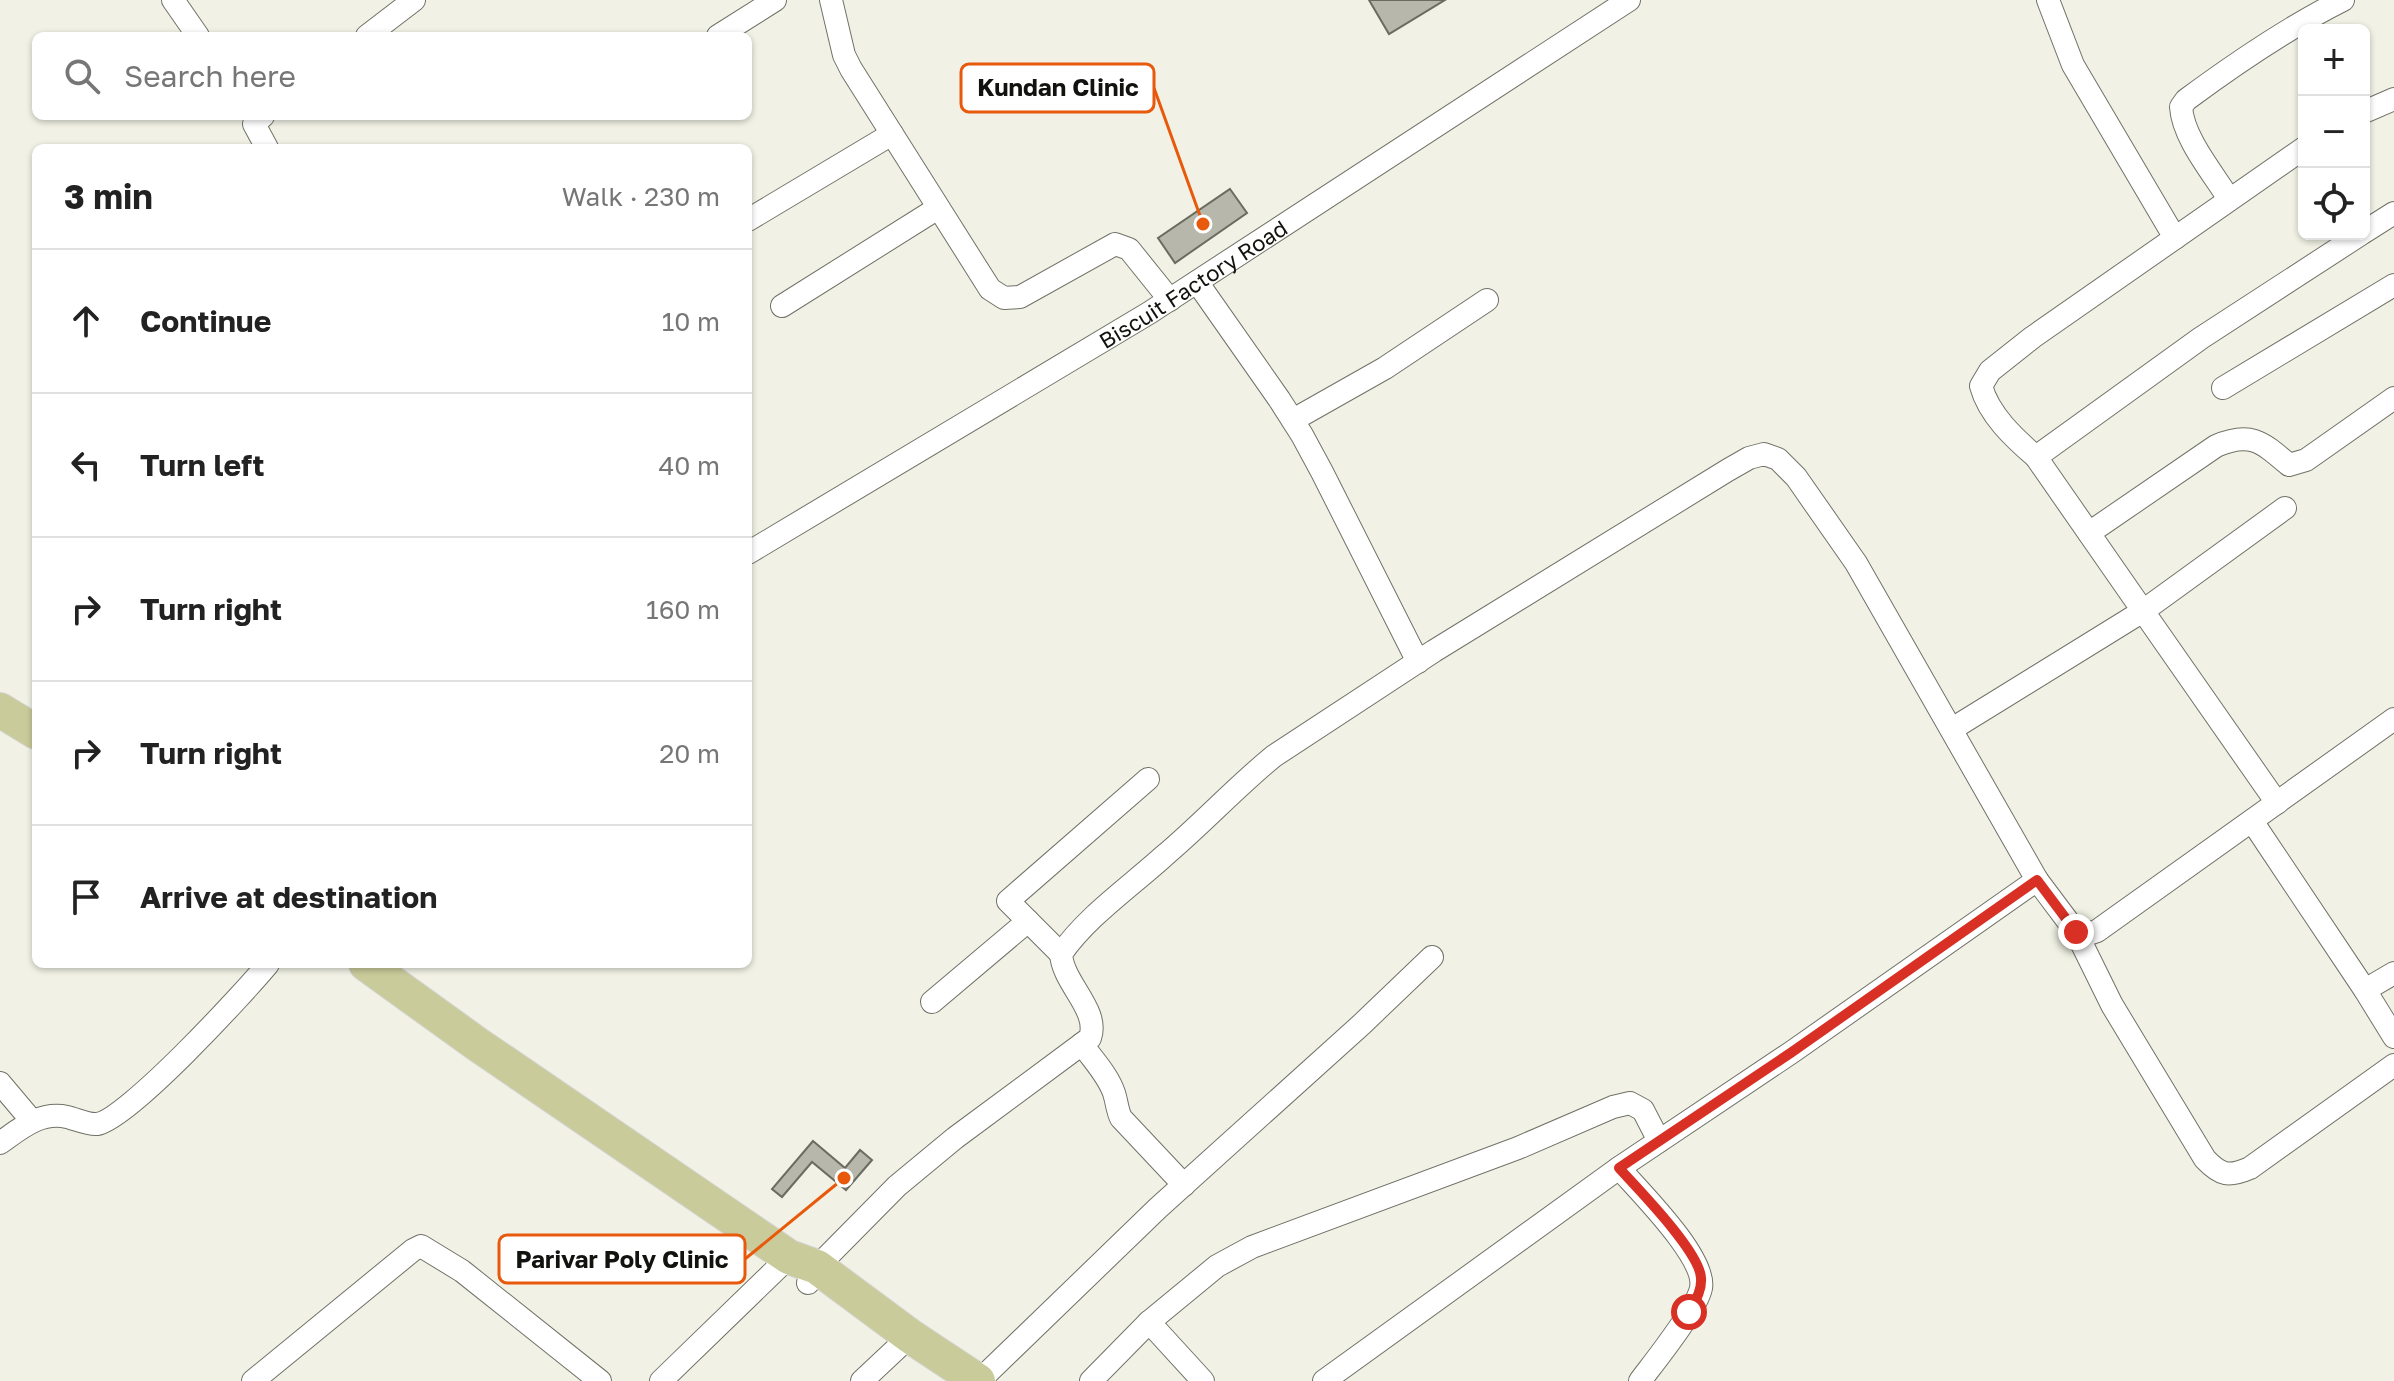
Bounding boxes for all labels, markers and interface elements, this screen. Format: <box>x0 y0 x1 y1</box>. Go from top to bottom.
map controls <box>2298 24 2370 240</box>
button: + <box>2298 24 2370 96</box>
search box <box>32 32 752 120</box>
icon: search <box>60 54 104 98</box>
text: Search here <box>124 58 296 94</box>
callout: Kundan Clinic <box>961 64 1154 112</box>
text: Kundan Clinic <box>977 72 1139 101</box>
button: − <box>2298 96 2370 168</box>
button: locate <box>2298 168 2370 240</box>
text: 3 min <box>64 176 153 216</box>
text: Walk · 230 m <box>562 181 720 212</box>
street label: Biscuit Factory Road <box>1094 213 1292 354</box>
icon: ahead <box>64 299 108 343</box>
text: Continue <box>140 303 271 339</box>
text: 10 m <box>662 306 720 337</box>
icon: left <box>64 443 108 487</box>
text: Turn left <box>140 447 265 483</box>
text: 40 m <box>659 450 720 481</box>
icon: right <box>64 587 108 631</box>
text: Turn right <box>140 591 282 627</box>
text: 160 m <box>646 594 720 625</box>
icon: right <box>64 731 108 775</box>
text: Turn right <box>140 735 282 771</box>
text: 20 m <box>659 738 720 769</box>
icon: arrive <box>64 875 108 919</box>
text: Arrive at destination <box>140 879 437 915</box>
route end <box>2058 914 2094 950</box>
callout: Parivar Poly Clinic <box>499 1235 745 1283</box>
text: Parivar Poly Clinic <box>515 1244 729 1273</box>
route start <box>1671 1294 1707 1330</box>

